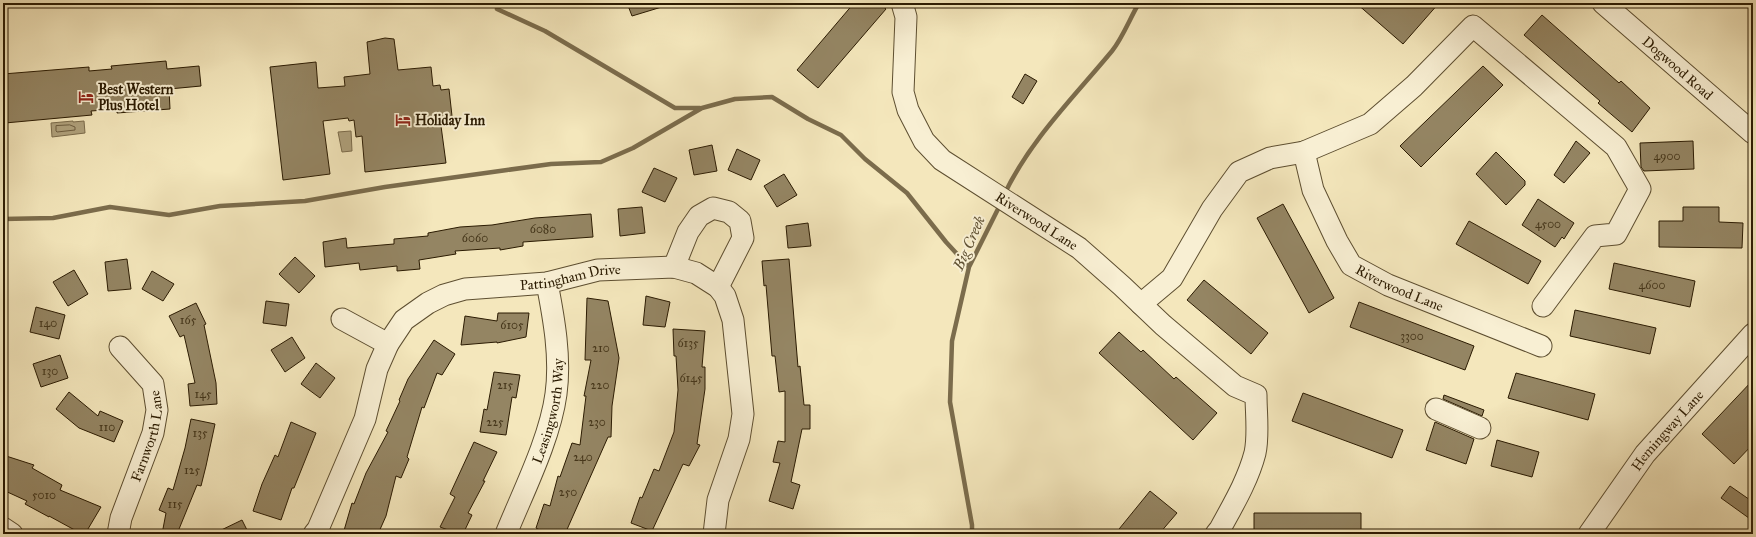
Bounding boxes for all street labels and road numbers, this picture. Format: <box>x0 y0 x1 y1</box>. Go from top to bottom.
street label: Dogwood Road <box>1639 33 1716 104</box>
street label: Riverwood Lane <box>992 189 1081 254</box>
street label: Pattingham Drive <box>519 261 621 294</box>
street label: Riverwood Lane <box>1352 261 1446 315</box>
street label: Leasingworth Way <box>529 358 567 466</box>
street label: Hemingway Lane <box>1628 387 1708 474</box>
street label: Farnworth Lane <box>127 389 166 484</box>

